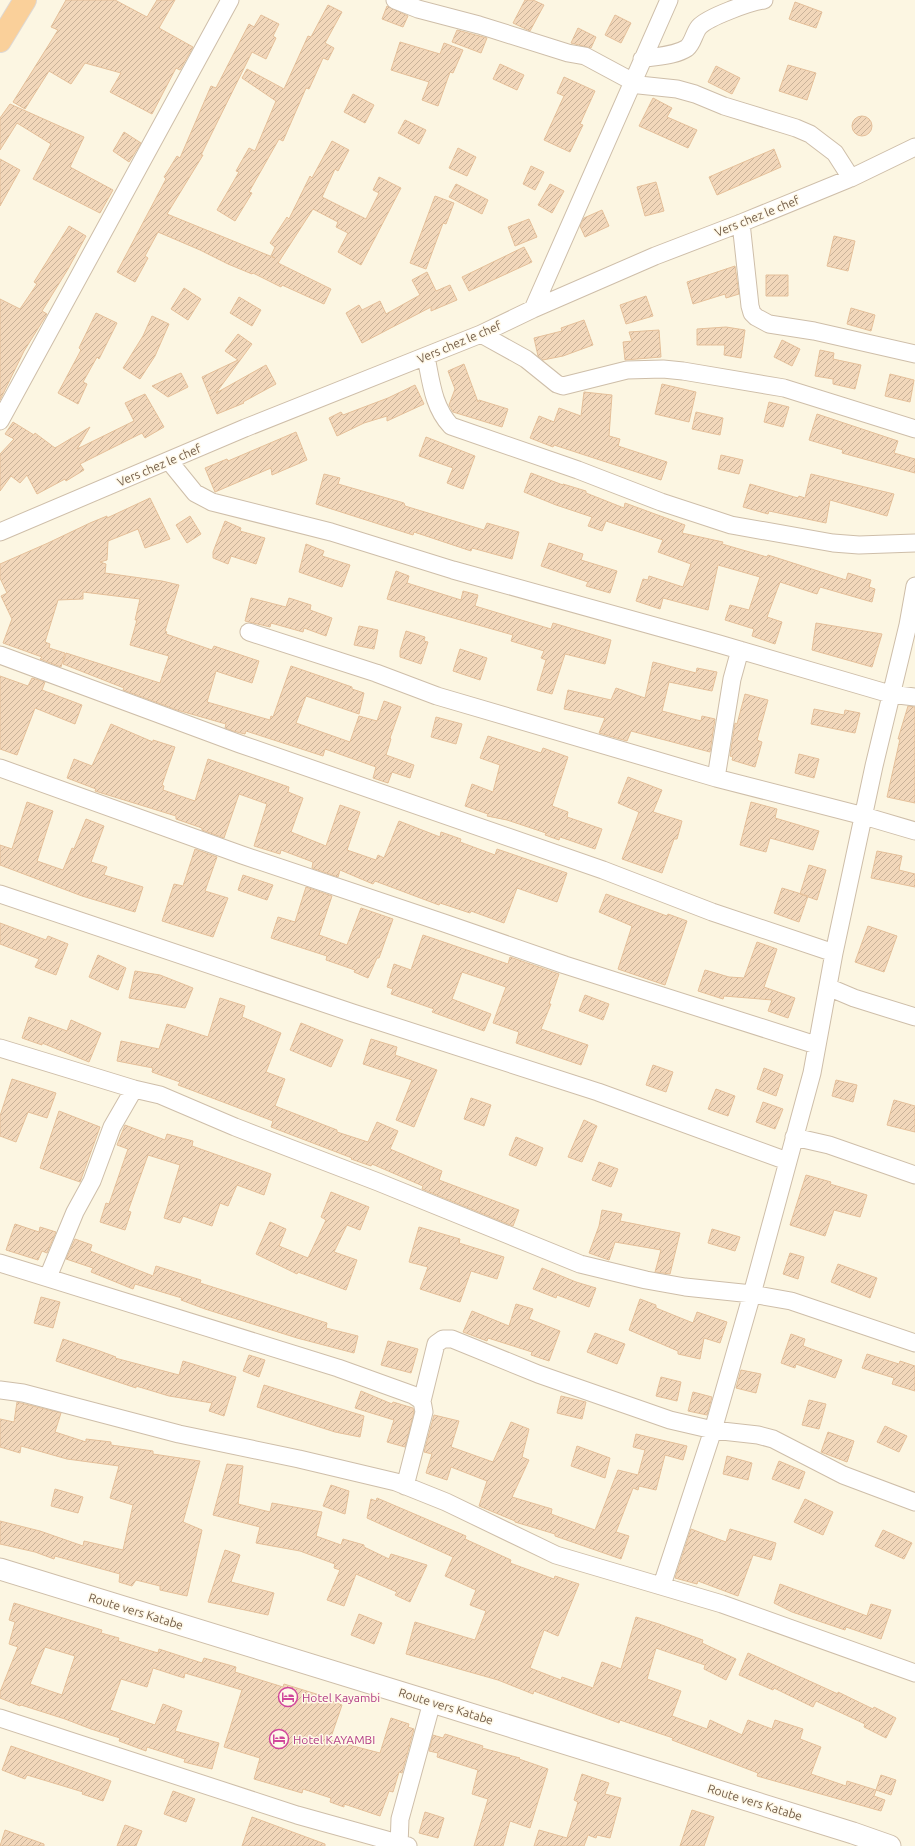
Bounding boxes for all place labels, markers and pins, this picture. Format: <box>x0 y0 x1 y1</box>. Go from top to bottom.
hotel icon: Hotel Kayambi <box>277 1686 299 1708</box>
place label: Hotel Kayambi <box>302 1691 380 1704</box>
hotel icon: Hotel KAYAMBI <box>268 1728 290 1750</box>
place label: Hotel KAYAMBI <box>293 1733 375 1746</box>

